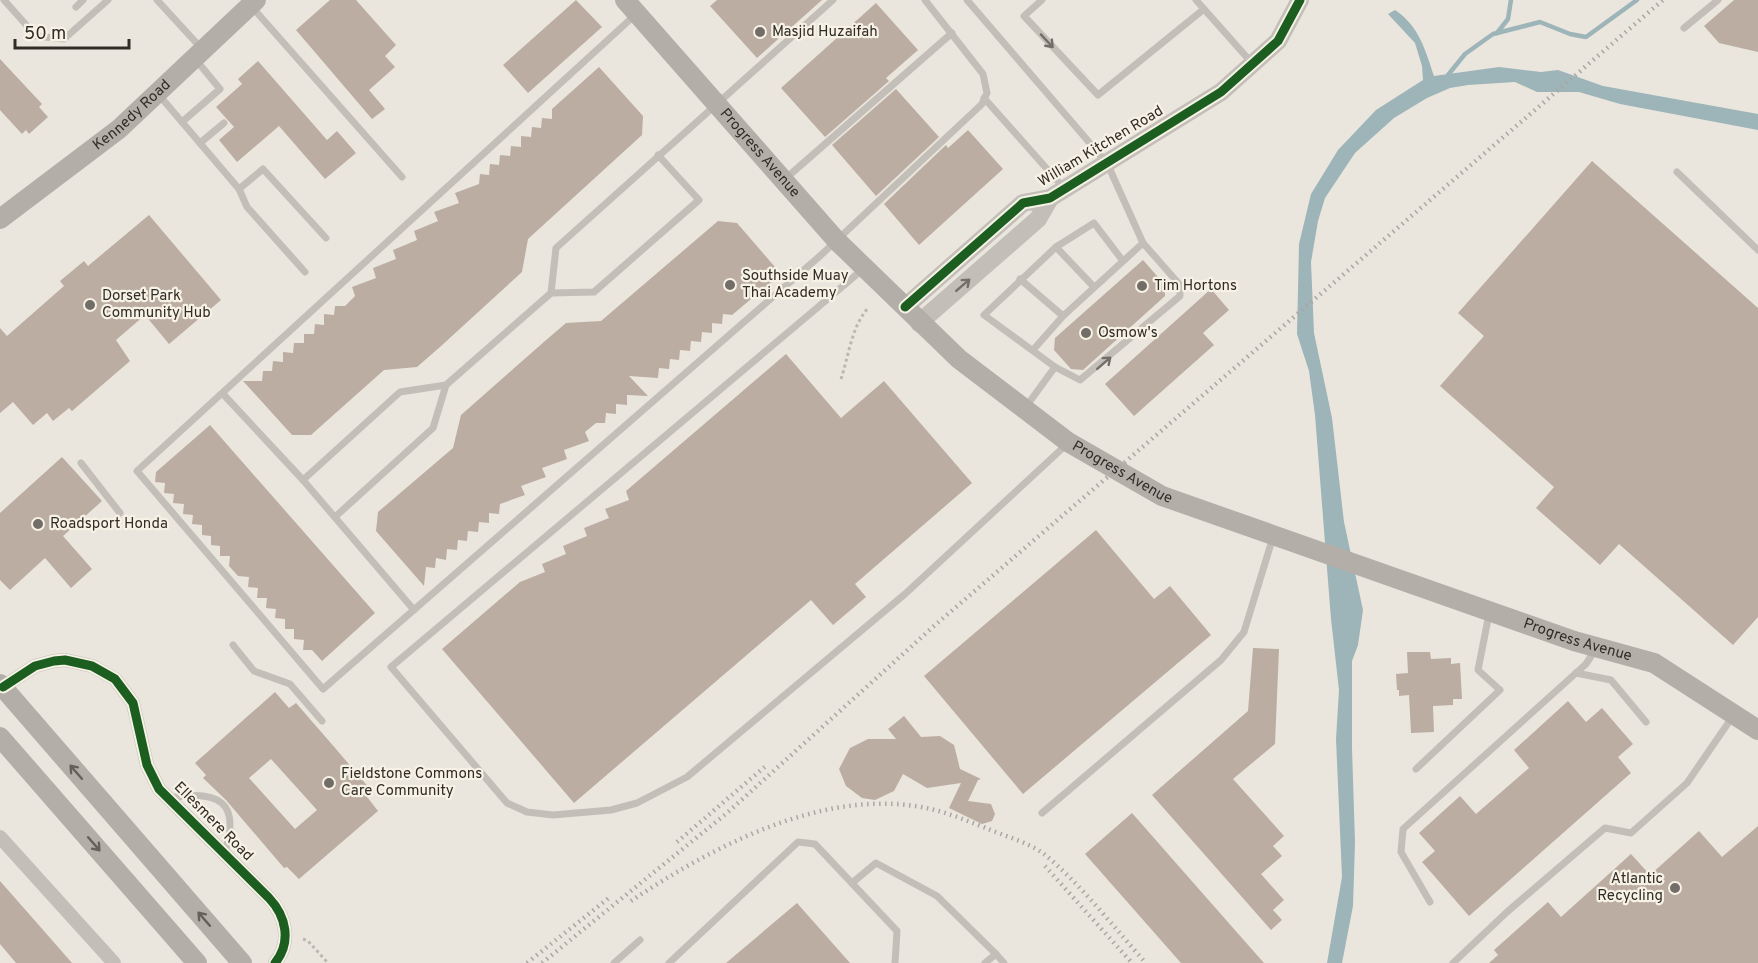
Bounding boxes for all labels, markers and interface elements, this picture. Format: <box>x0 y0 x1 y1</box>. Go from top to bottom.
scale bar <box>15 12 129 50</box>
text: 50 m <box>24 23 66 46</box>
place label: Masjid Huzaifah <box>772 23 878 42</box>
marker: Masjid Huzaifah <box>753 25 767 39</box>
one-way arrow <box>1040 33 1054 48</box>
street label: Kennedy Road <box>89 76 175 155</box>
street label: William Kitchen Road <box>1035 102 1167 192</box>
street label: Progress Avenue <box>715 105 804 202</box>
place label: Southside Muay Thai Academy <box>742 267 849 303</box>
place label: Tim Hortons <box>1154 277 1237 296</box>
marker: Southside Muay Thai Academy <box>723 278 737 292</box>
one-way arrow <box>955 278 970 292</box>
marker: Tim Hortons <box>1135 279 1149 293</box>
place label: Dorset Park Community Hub <box>102 287 211 323</box>
marker: Dorset Park Community Hub <box>83 298 97 312</box>
place label: Osmow's <box>1098 324 1158 343</box>
marker: Osmow's <box>1079 326 1093 340</box>
one-way arrow <box>1095 356 1111 370</box>
street label: Progress Avenue <box>1068 437 1175 508</box>
place label: Roadsport Honda <box>50 515 168 534</box>
marker: Roadsport Honda <box>31 517 45 531</box>
street label: Progress Avenue <box>1521 614 1634 666</box>
one-way arrow <box>69 765 83 780</box>
place label: Fieldstone Commons Care Community <box>341 765 482 801</box>
marker: Fieldstone Commons Care Community <box>322 776 336 790</box>
street label: Ellesmere Road <box>169 778 257 866</box>
one-way arrow <box>87 836 101 851</box>
place label: Atlantic Recycling <box>1597 870 1663 906</box>
marker: Atlantic Recycling <box>1668 881 1682 895</box>
one-way arrow <box>197 912 211 927</box>

